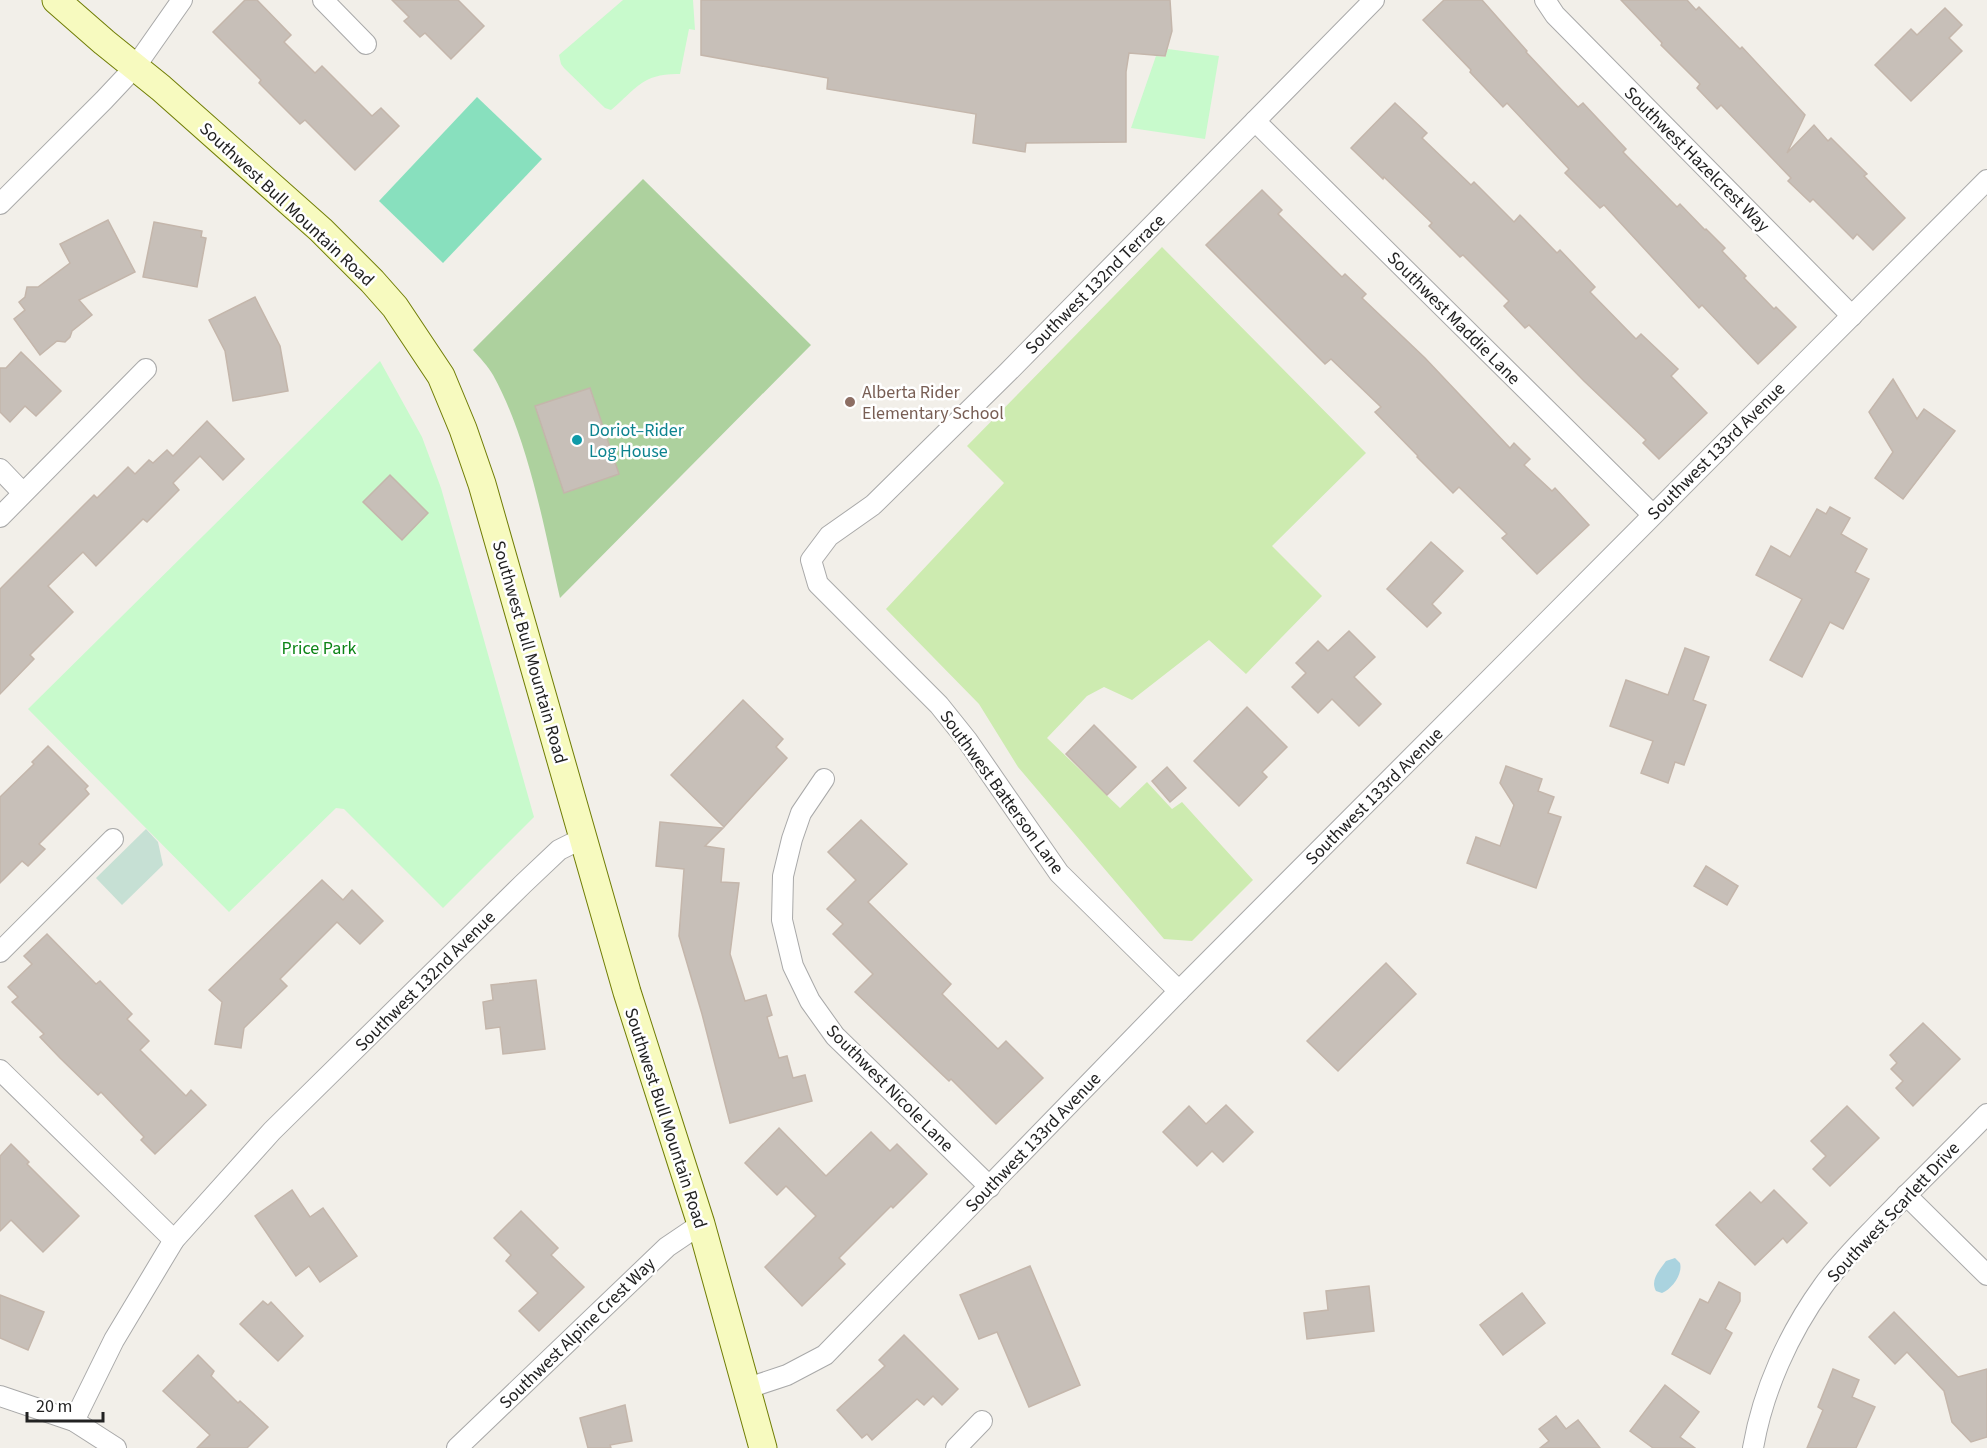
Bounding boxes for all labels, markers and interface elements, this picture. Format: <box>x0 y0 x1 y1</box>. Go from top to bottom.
street label: Southwest Hazelcrest Way <box>1618 81 1776 238</box>
street label: Southwest Bull Mountain Road <box>194 117 380 292</box>
street label: Southwest 132nd Terrace <box>1020 209 1171 360</box>
street label: Southwest Maddie Lane <box>1381 246 1526 391</box>
street label: Southwest 133rd Avenue <box>1642 377 1791 526</box>
place label: Alberta Rider Elementary School <box>862 380 1004 426</box>
marker: Alberta Rider Elementary School <box>843 395 857 409</box>
place label: Doriot–Rider Log House <box>589 418 685 464</box>
marker: Doriot–Rider Log House <box>570 433 584 447</box>
street label: Southwest Bull Mountain Road <box>486 538 573 766</box>
park label: Price Park <box>282 636 357 661</box>
street label: Southwest Batterson Lane <box>934 705 1070 879</box>
street label: Southwest 133rd Avenue <box>1300 722 1449 871</box>
street label: Southwest 132nd Avenue <box>350 905 501 1057</box>
street label: Southwest Bull Mountain Road <box>618 1005 713 1232</box>
street label: Southwest Nicole Lane <box>820 1019 959 1158</box>
street label: Southwest 133rd Avenue <box>960 1067 1107 1218</box>
street label: Southwest Scarlett Drive <box>1821 1136 1965 1288</box>
street label: Southwest Alpine Crest Way <box>494 1252 661 1415</box>
scale bar <box>27 1385 104 1423</box>
text: 20 m <box>36 1394 72 1419</box>

